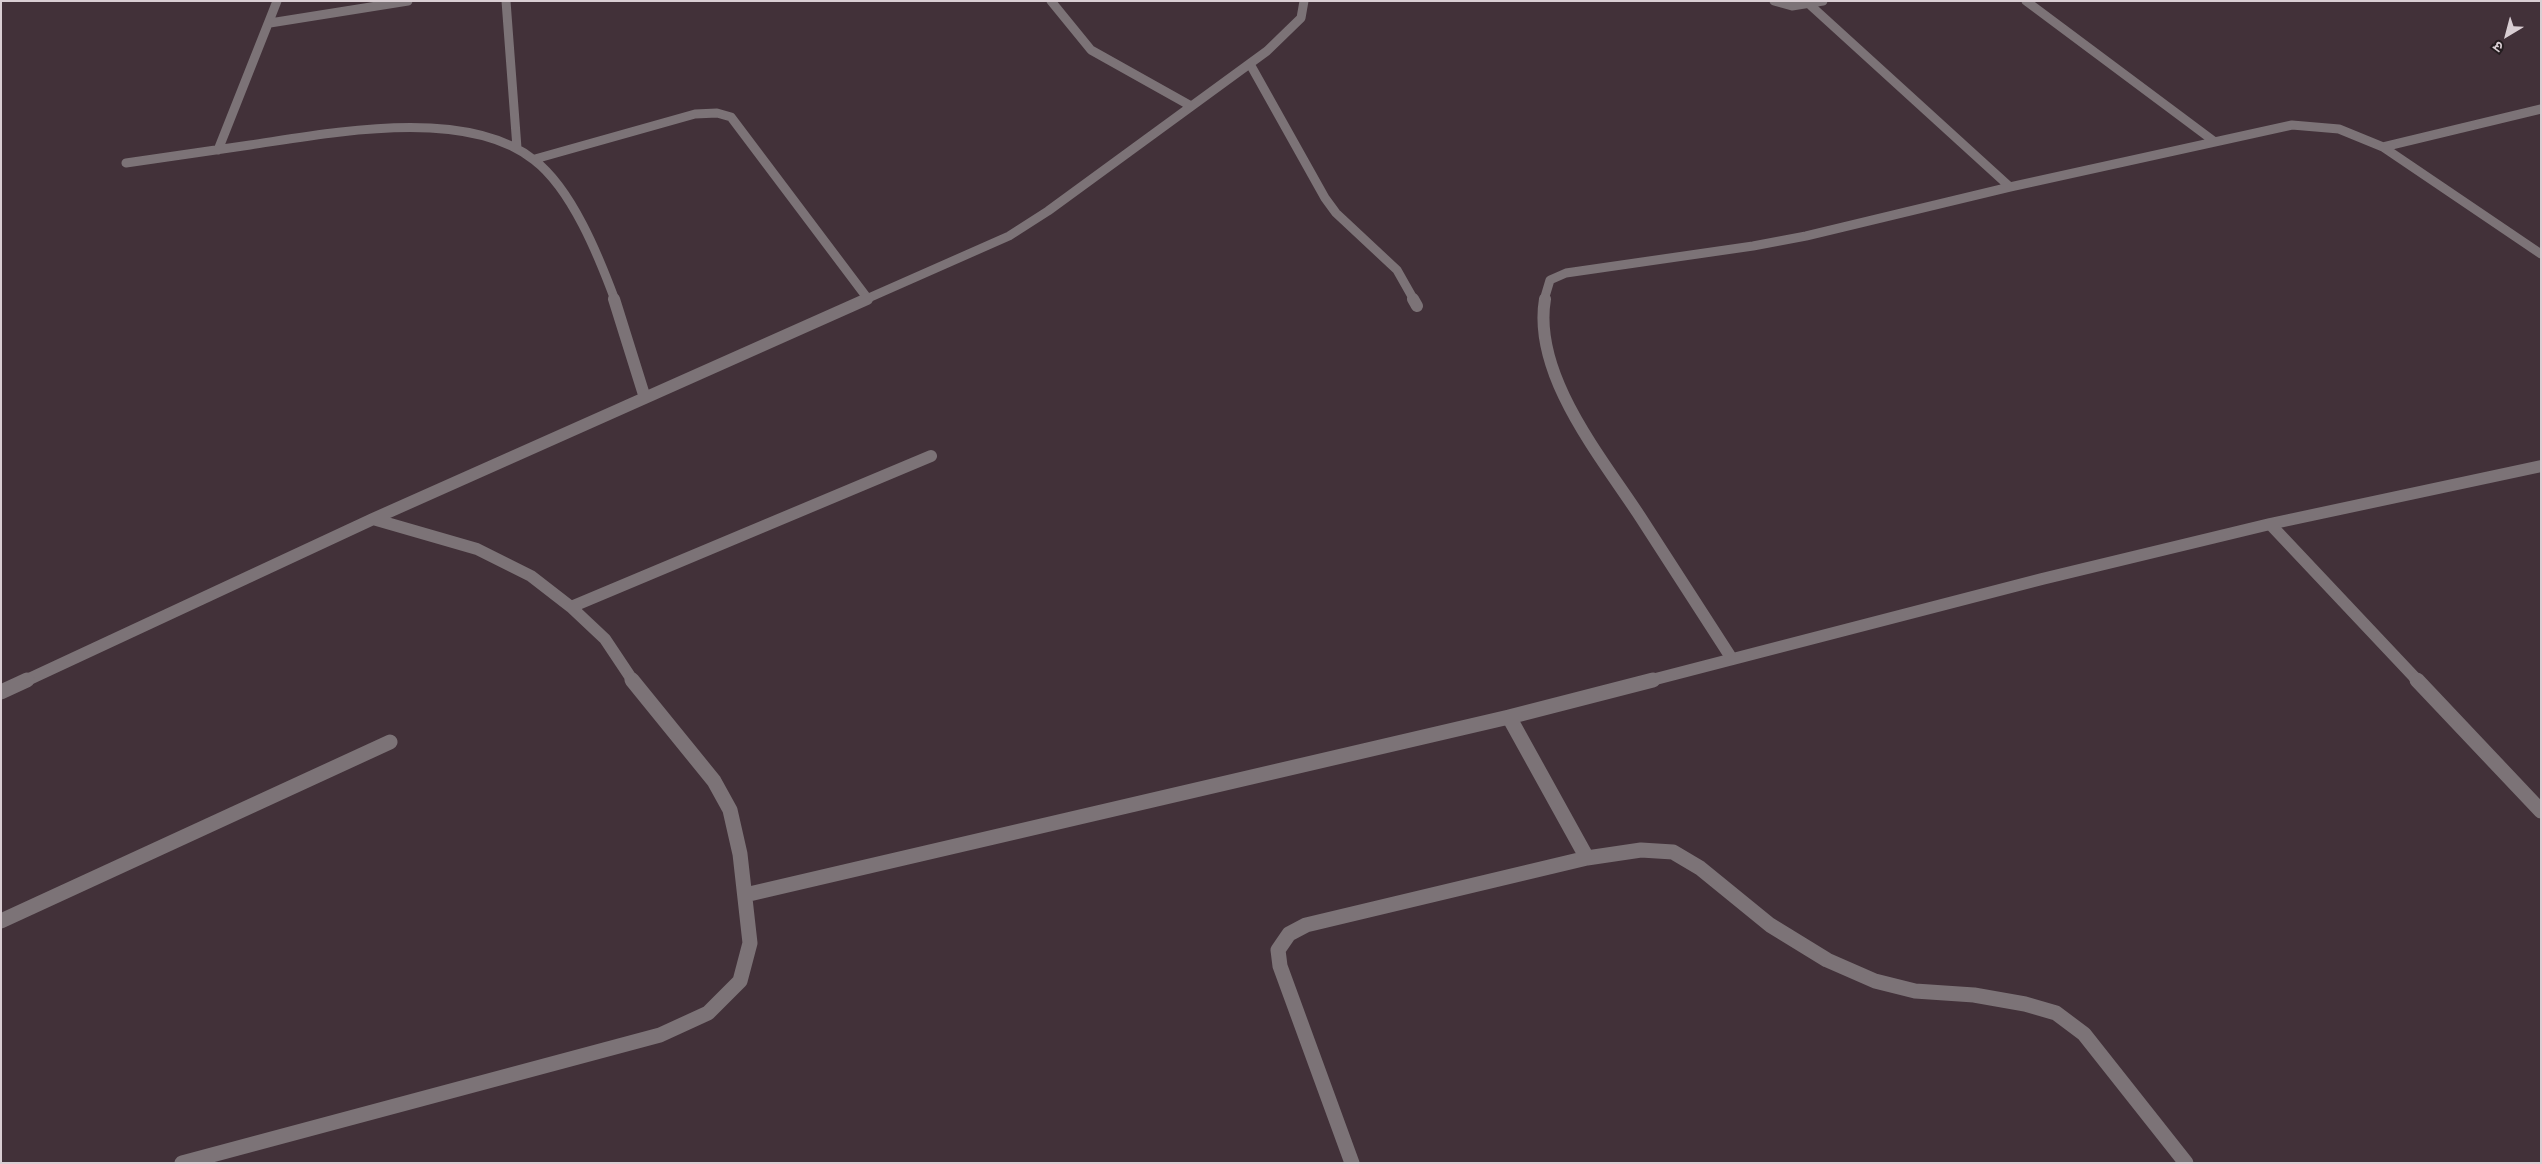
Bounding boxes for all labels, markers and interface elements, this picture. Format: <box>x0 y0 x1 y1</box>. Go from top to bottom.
north arrow <box>2482 10 2532 60</box>
text: उ <box>2489 37 2507 57</box>

